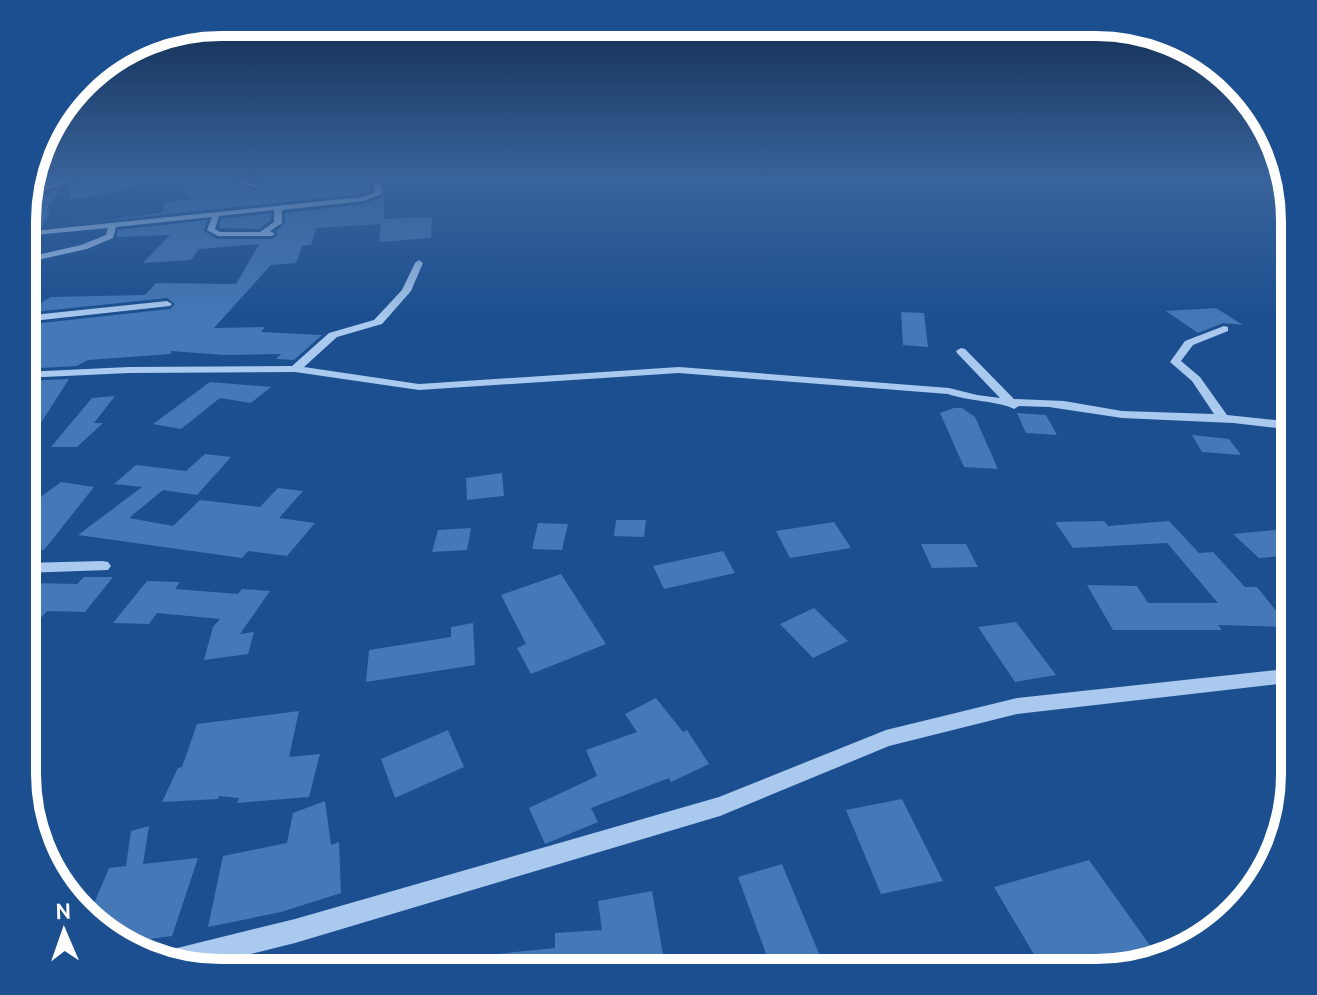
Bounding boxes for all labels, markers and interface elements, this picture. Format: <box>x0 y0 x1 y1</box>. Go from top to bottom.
north arrow <box>24 891 104 971</box>
text: N <box>55 898 72 925</box>

